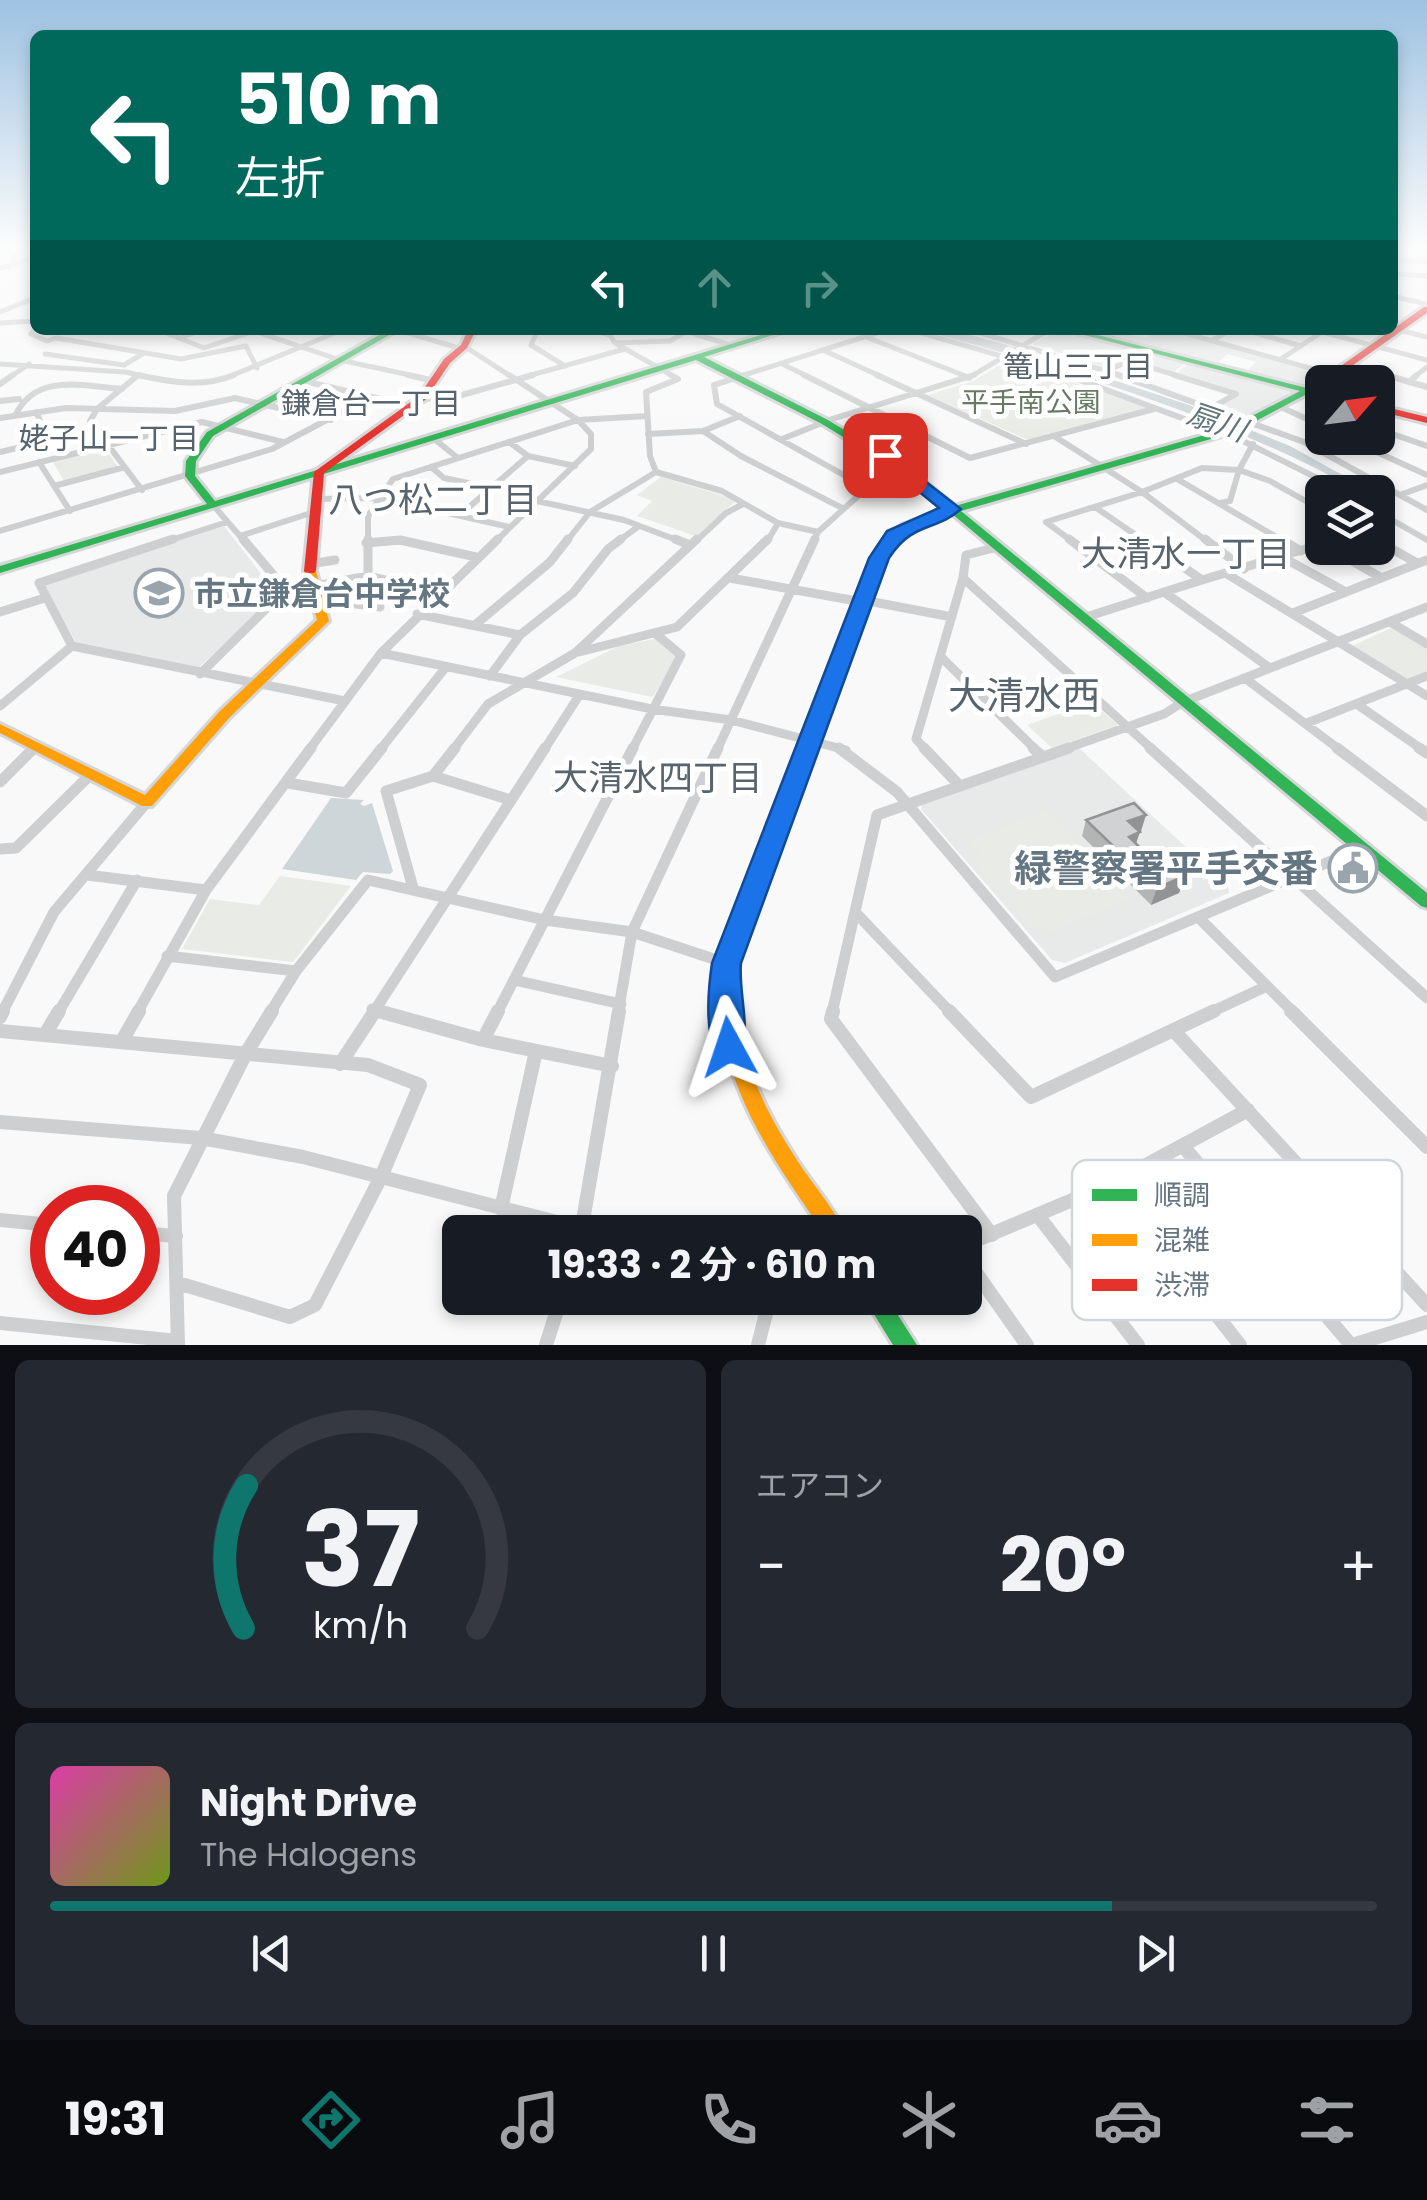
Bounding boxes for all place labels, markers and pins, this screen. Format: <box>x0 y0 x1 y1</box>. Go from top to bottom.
pin <box>843 413 928 498</box>
school or university icon: 市立鎌倉台中学校 <box>133 567 185 619</box>
place label: 市立鎌倉台中学校 <box>194 571 450 616</box>
place label: 緑警察署平手交番 <box>1014 842 1318 895</box>
public building icon: 緑警察署平手交番 <box>1327 842 1379 894</box>

